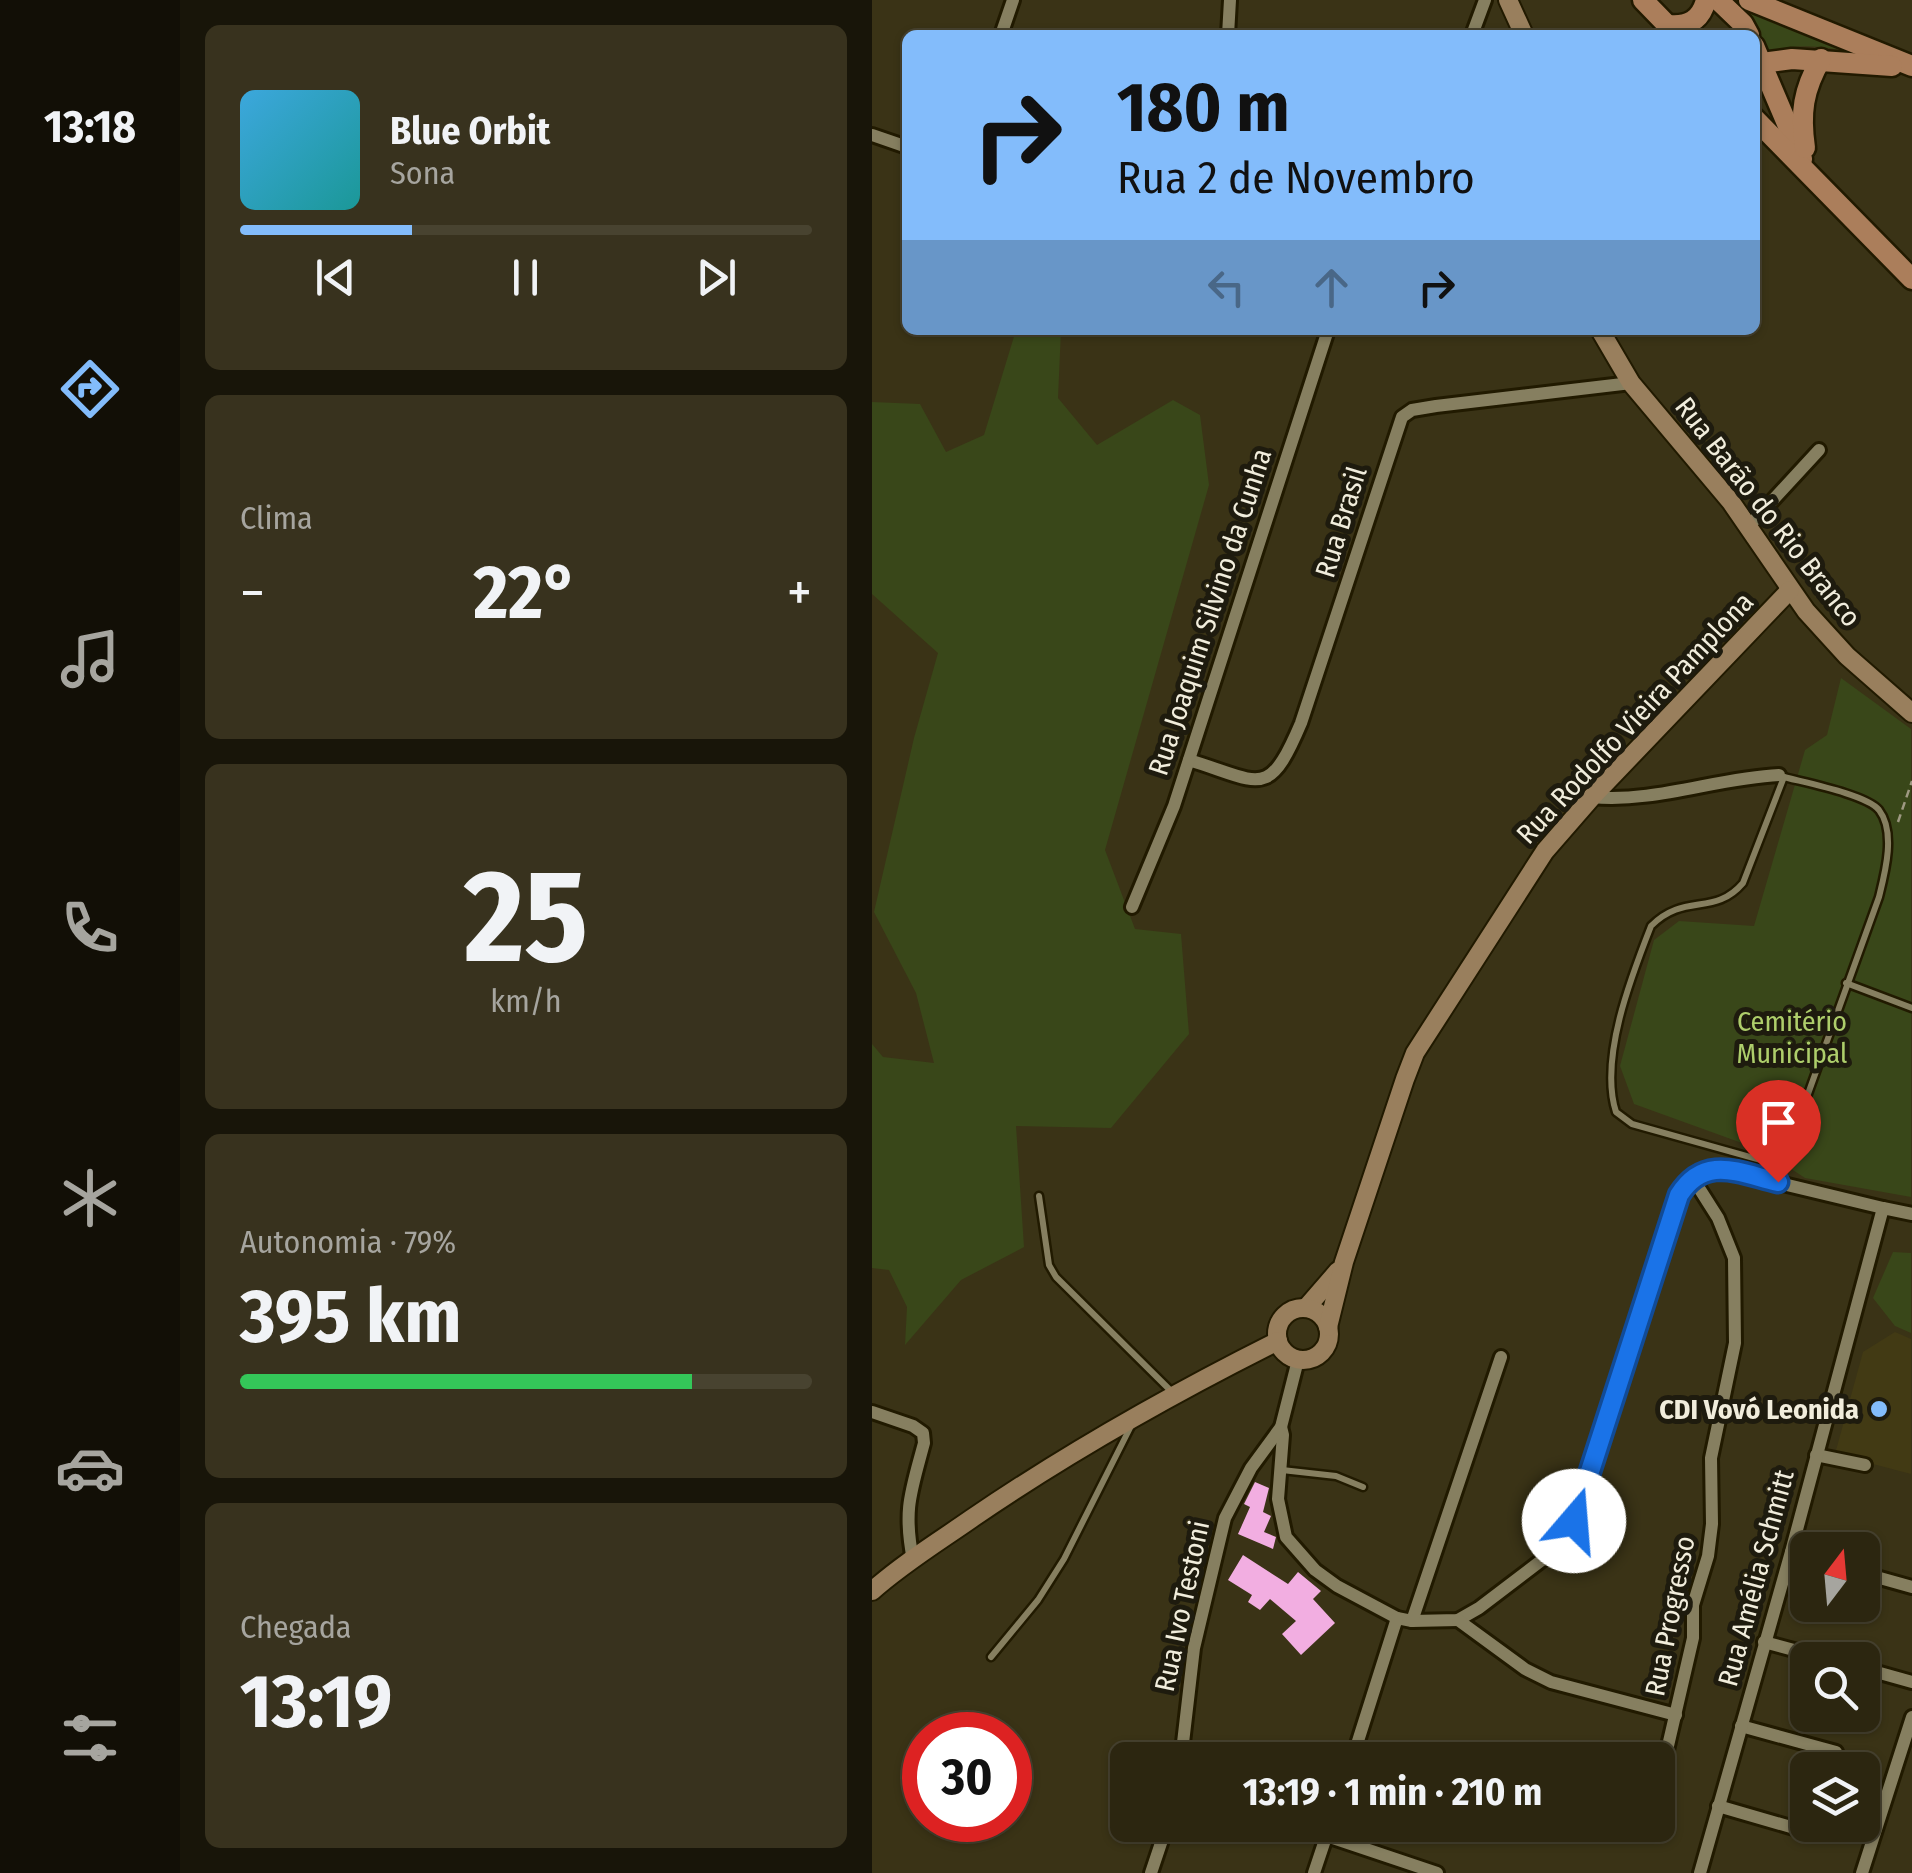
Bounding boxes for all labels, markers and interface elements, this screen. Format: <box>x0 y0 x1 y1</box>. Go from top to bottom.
text: 180 m <box>1117 66 1290 150</box>
icon: right <box>952 70 1082 200</box>
text: 13:18 <box>44 100 136 154</box>
text: Blue Orbit <box>390 108 550 154</box>
text: Rua 2 de Novembro <box>1117 151 1475 205</box>
text: Sona <box>390 154 455 192</box>
icon: previous <box>308 250 363 305</box>
icon: pause <box>498 250 553 305</box>
icon: next <box>689 250 744 305</box>
icon: left <box>1199 260 1254 315</box>
icon: ahead <box>1304 260 1359 315</box>
icon: right <box>1409 260 1464 315</box>
icon: directions <box>55 354 125 424</box>
street label: Rua Barão do Rio Branco <box>1668 391 1868 633</box>
street label: Rua Joaquim Silvino da Cunha <box>1142 445 1278 779</box>
street label: Rua Brasil <box>1309 462 1373 582</box>
text: Clima <box>240 499 313 537</box>
text: 22° <box>474 548 578 638</box>
text: − <box>240 560 265 626</box>
text: + <box>787 560 812 626</box>
street label: Rua Rodolfo Vieira Pamplona <box>1510 585 1760 851</box>
icon: music <box>55 624 125 694</box>
text: 25 <box>464 839 588 995</box>
icon: phone <box>55 893 125 963</box>
text: km/h <box>490 982 562 1020</box>
park label: Cemitério Municipal <box>1737 1005 1847 1070</box>
pin <box>1736 1080 1821 1183</box>
icon: arrive <box>1751 1095 1806 1150</box>
icon: climate <box>55 1163 125 1233</box>
text: Autonomia · 79% <box>240 1223 456 1261</box>
text: 395 km <box>240 1272 461 1362</box>
place label: CDI Vovó Leonida <box>1659 1393 1859 1426</box>
marker: CDI Vovó Leonida <box>1868 1398 1890 1420</box>
icon: car <box>55 1433 125 1503</box>
street label: Rua Amélia Schmitt <box>1711 1465 1801 1690</box>
position arrow <box>1522 1469 1626 1573</box>
street label: Rua Ivo Testoni <box>1148 1518 1216 1694</box>
north arrow <box>1790 1532 1880 1622</box>
map controls <box>1790 1532 1880 1842</box>
street label: Rua Progresso <box>1638 1533 1702 1699</box>
text: Chegada <box>240 1608 352 1646</box>
button: search <box>1790 1642 1880 1732</box>
text: 13:19 <box>240 1657 392 1747</box>
icon: filters <box>55 1703 125 1773</box>
speed limit sign: 30 <box>902 1712 1032 1842</box>
button: layers <box>1790 1752 1880 1842</box>
text: 13:19 · 1 min · 210 m <box>1243 1769 1542 1815</box>

